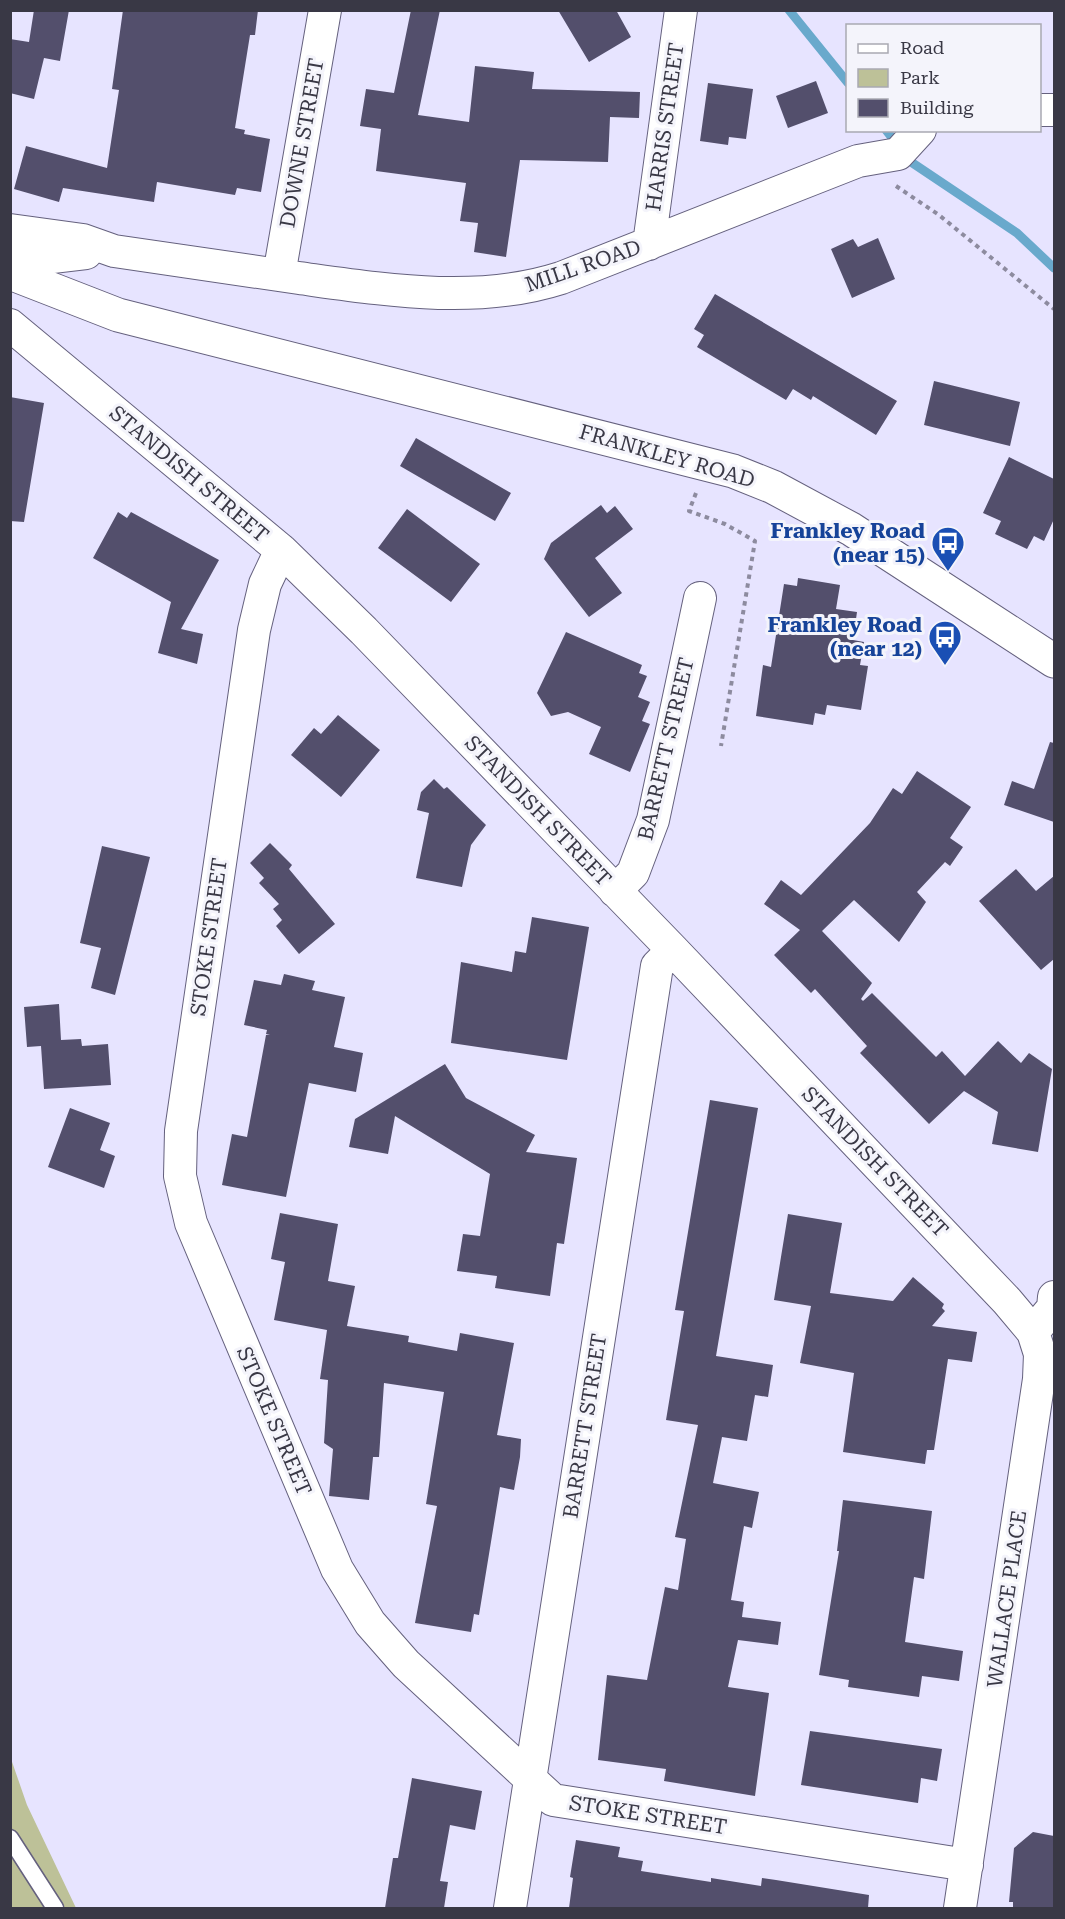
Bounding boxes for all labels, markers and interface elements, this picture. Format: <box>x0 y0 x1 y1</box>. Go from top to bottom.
legend <box>846 24 1041 132</box>
text: Road <box>900 37 945 58</box>
street label: HARRIS STREET <box>641 41 689 213</box>
street label: DOWNE STREET <box>275 56 329 230</box>
text: Park <box>900 67 940 88</box>
text: Building <box>900 97 974 118</box>
street label: MILL ROAD <box>522 235 644 297</box>
street label: STANDISH STREET <box>105 401 273 547</box>
street label: FRANKLEY ROAD <box>576 419 758 493</box>
place label: Frankley Road (near 15) <box>770 519 925 567</box>
bus stop icon: Frankley Road (near 15) <box>930 525 966 572</box>
place label: Frankley Road (near 12) <box>767 613 922 661</box>
bus stop icon: Frankley Road (near 12) <box>927 619 963 666</box>
street label: BARRETT STREET <box>633 655 699 843</box>
street label: STANDISH STREET <box>460 731 616 891</box>
street label: STOKE STREET <box>186 856 232 1018</box>
street label: STANDISH STREET <box>797 1082 953 1242</box>
street label: BARRETT STREET <box>559 1332 611 1520</box>
street label: STOKE STREET <box>232 1343 316 1499</box>
street label: WALLACE PLACE <box>983 1509 1031 1689</box>
street label: STOKE STREET <box>567 1791 729 1839</box>

